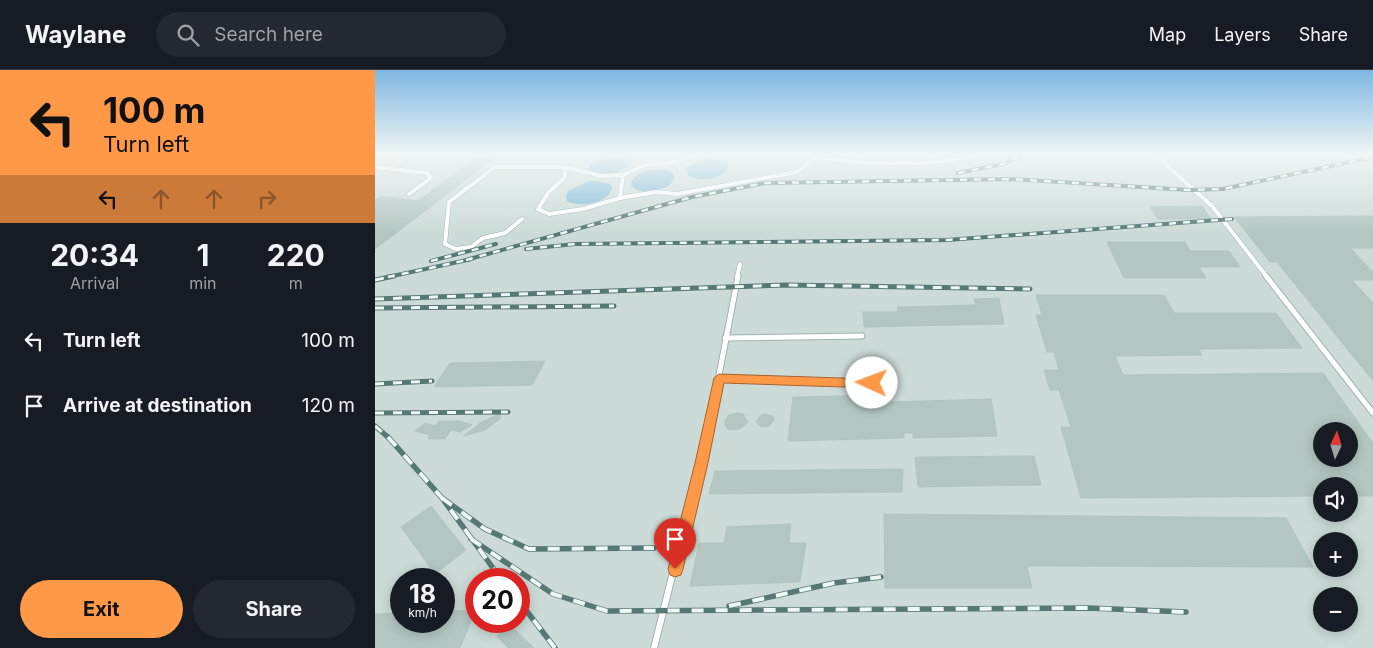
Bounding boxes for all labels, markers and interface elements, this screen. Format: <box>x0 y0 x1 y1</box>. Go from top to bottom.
search box <box>156 12 506 57</box>
text: Waylane <box>25 20 126 49</box>
icon: search <box>174 21 202 49</box>
text: Search here <box>214 23 323 46</box>
text: Map <box>1149 24 1186 45</box>
text: Layers <box>1214 24 1271 45</box>
text: Share <box>1299 24 1348 45</box>
text: 100 m <box>103 89 206 131</box>
icon: left <box>20 90 85 155</box>
text: Turn left <box>103 131 189 157</box>
icon: left <box>94 185 122 213</box>
icon: ahead <box>147 185 175 213</box>
icon: ahead <box>200 185 228 213</box>
icon: right <box>253 185 281 213</box>
text: 20:34 <box>50 237 139 273</box>
text: 1 <box>196 237 209 273</box>
text: 220 <box>267 237 325 273</box>
text: Arrival <box>70 273 119 293</box>
text: min <box>189 273 217 293</box>
text: m <box>289 273 303 293</box>
icon: left <box>20 327 48 355</box>
text: Turn left <box>63 329 141 352</box>
text: 100 m <box>301 329 355 352</box>
position arrow <box>845 356 897 408</box>
icon: arrive <box>20 392 48 420</box>
text: Arrive at destination <box>63 394 252 417</box>
text: 120 m <box>302 394 355 417</box>
north arrow <box>1313 422 1357 468</box>
map controls <box>1313 422 1358 632</box>
button: sound <box>1313 477 1358 522</box>
pin <box>654 518 696 569</box>
icon: arrive <box>661 525 689 553</box>
button: + <box>1313 532 1358 577</box>
speed limit sign: 20 <box>465 568 530 633</box>
text: 18 <box>409 579 436 609</box>
button: Exit <box>20 580 183 638</box>
button: Share <box>193 580 355 638</box>
button: − <box>1313 587 1358 632</box>
text: km/h <box>408 605 437 620</box>

